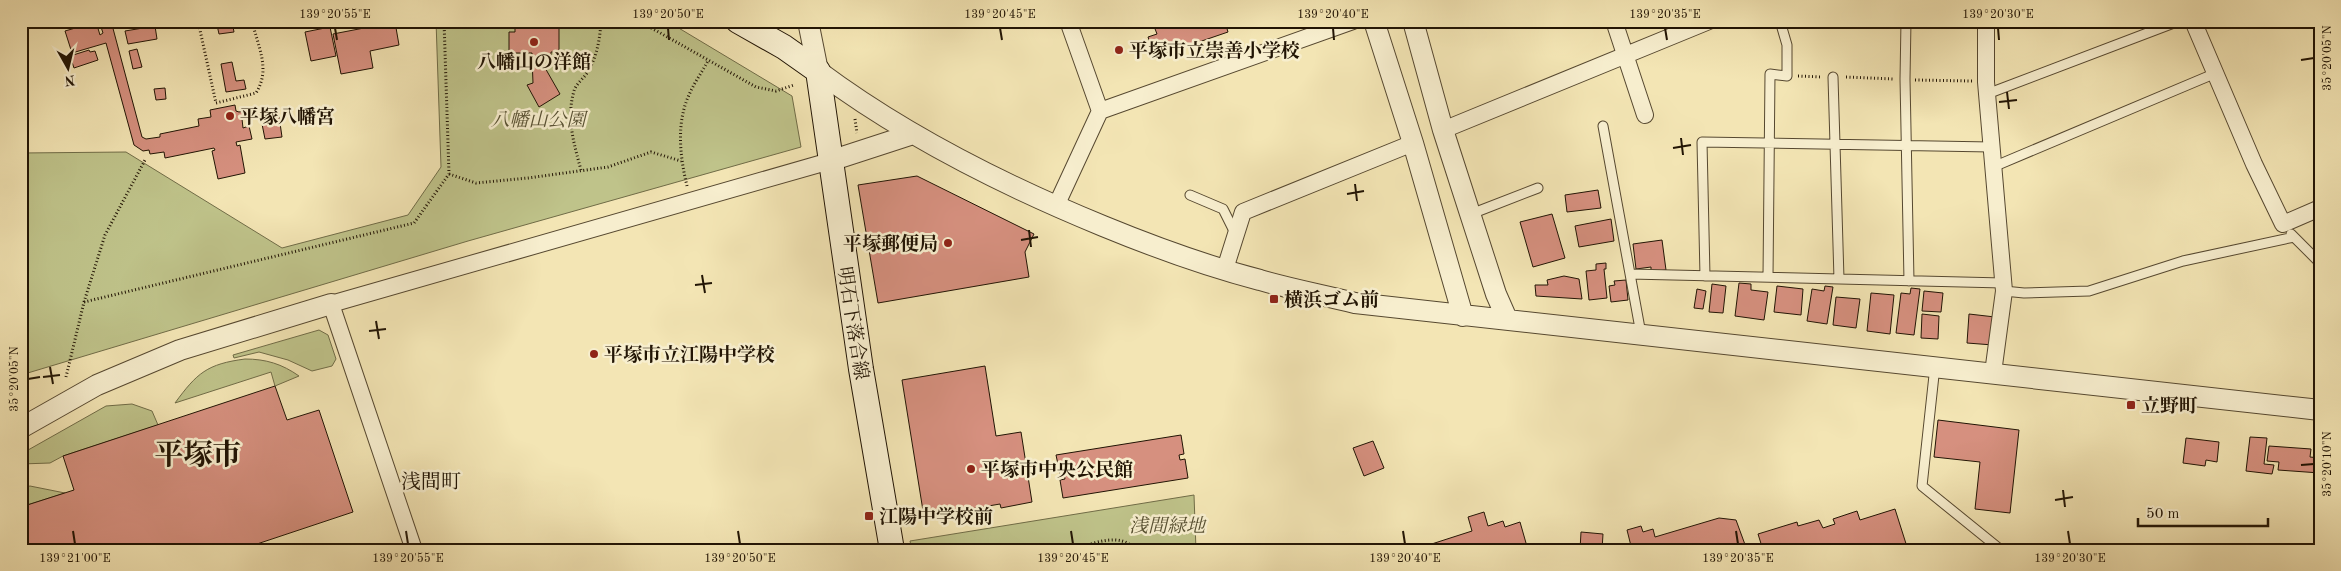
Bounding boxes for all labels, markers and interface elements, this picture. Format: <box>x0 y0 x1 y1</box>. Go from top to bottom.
text: 139°20'55"E <box>299 8 371 21</box>
text: 139°20'50"E <box>632 8 704 21</box>
text: 139°20'45"E <box>964 8 1036 21</box>
text: 139°20'35"E <box>1629 8 1701 21</box>
text: 139°20'40"E <box>1297 9 1369 21</box>
text: 139°20'30"E <box>1962 9 2034 21</box>
text: 35°20'05"N <box>2321 25 2334 91</box>
marker: 八幡山の洋館 <box>528 36 540 48</box>
place label: 平塚市立崇善小学校 <box>1129 40 1300 62</box>
north arrow <box>42 42 92 92</box>
marker: 平塚市立崇善小学校 <box>1113 44 1125 56</box>
place label: 八幡山の洋館 <box>477 51 591 73</box>
text: N <box>63 72 76 88</box>
place label: 平塚八幡宮 <box>240 106 335 128</box>
marker: 平塚八幡宮 <box>224 110 236 122</box>
park label: 八幡山公園 <box>490 110 588 131</box>
place label: 平塚郵便局 <box>843 233 938 255</box>
marker: 平塚郵便局 <box>942 237 954 249</box>
street label: 明石下落合線 <box>833 265 872 381</box>
place label: 横浜ゴム前 <box>1284 289 1379 311</box>
marker: 横浜ゴム前 <box>1268 293 1280 305</box>
place label: 平塚市立江陽中学校 <box>604 344 775 366</box>
text: 35°20'05"N <box>8 346 21 412</box>
marker: 平塚市立江陽中学校 <box>588 348 600 360</box>
place label: 立野町 <box>2141 396 2198 417</box>
marker: 立野町 <box>2125 399 2137 411</box>
text: 35°20'10"N <box>2321 431 2334 497</box>
district label: 平塚市 <box>154 439 242 471</box>
place label: 平塚市中央公民館 <box>981 459 1133 481</box>
marker: 平塚市中央公民館 <box>965 463 977 475</box>
district label: 浅間町 <box>401 471 461 493</box>
scale bar <box>2138 496 2268 528</box>
place label: 江陽中学校前 <box>879 506 993 528</box>
text: 50 m <box>2146 507 2180 522</box>
marker: 江陽中学校前 <box>863 510 875 522</box>
park label: 浅間緑地 <box>1129 516 1207 537</box>
text: 139°20'55"E <box>372 552 444 565</box>
text: 139°20'50"E <box>704 552 776 565</box>
text: 139°20'45"E <box>1037 552 1109 565</box>
text: 139°20'35"E <box>1702 552 1774 565</box>
text: 139°21'00"E <box>39 553 111 565</box>
text: 139°20'40"E <box>1369 553 1441 565</box>
text: 139°20'30"E <box>2034 553 2106 565</box>

